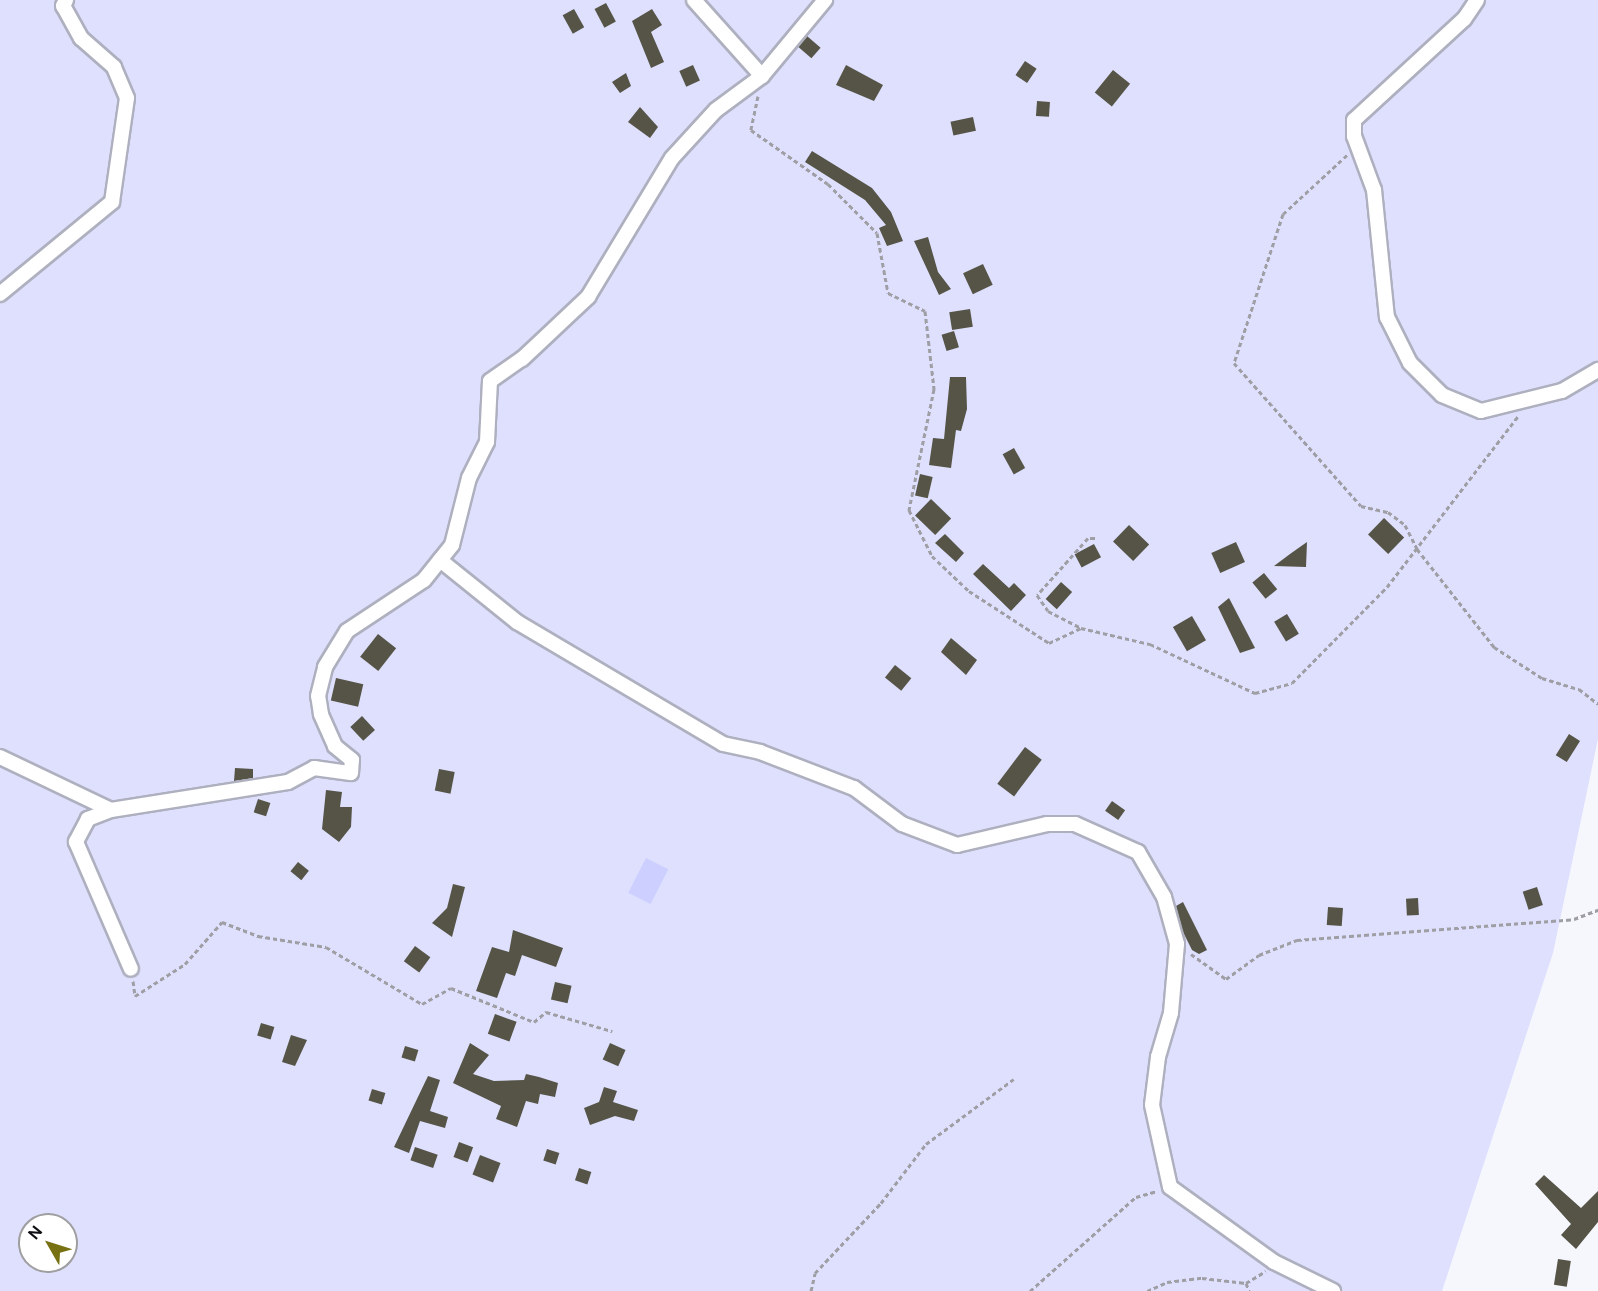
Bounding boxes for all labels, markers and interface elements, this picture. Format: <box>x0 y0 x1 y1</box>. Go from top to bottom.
north arrow <box>18 1213 78 1273</box>
text: N <box>23 1221 47 1244</box>

